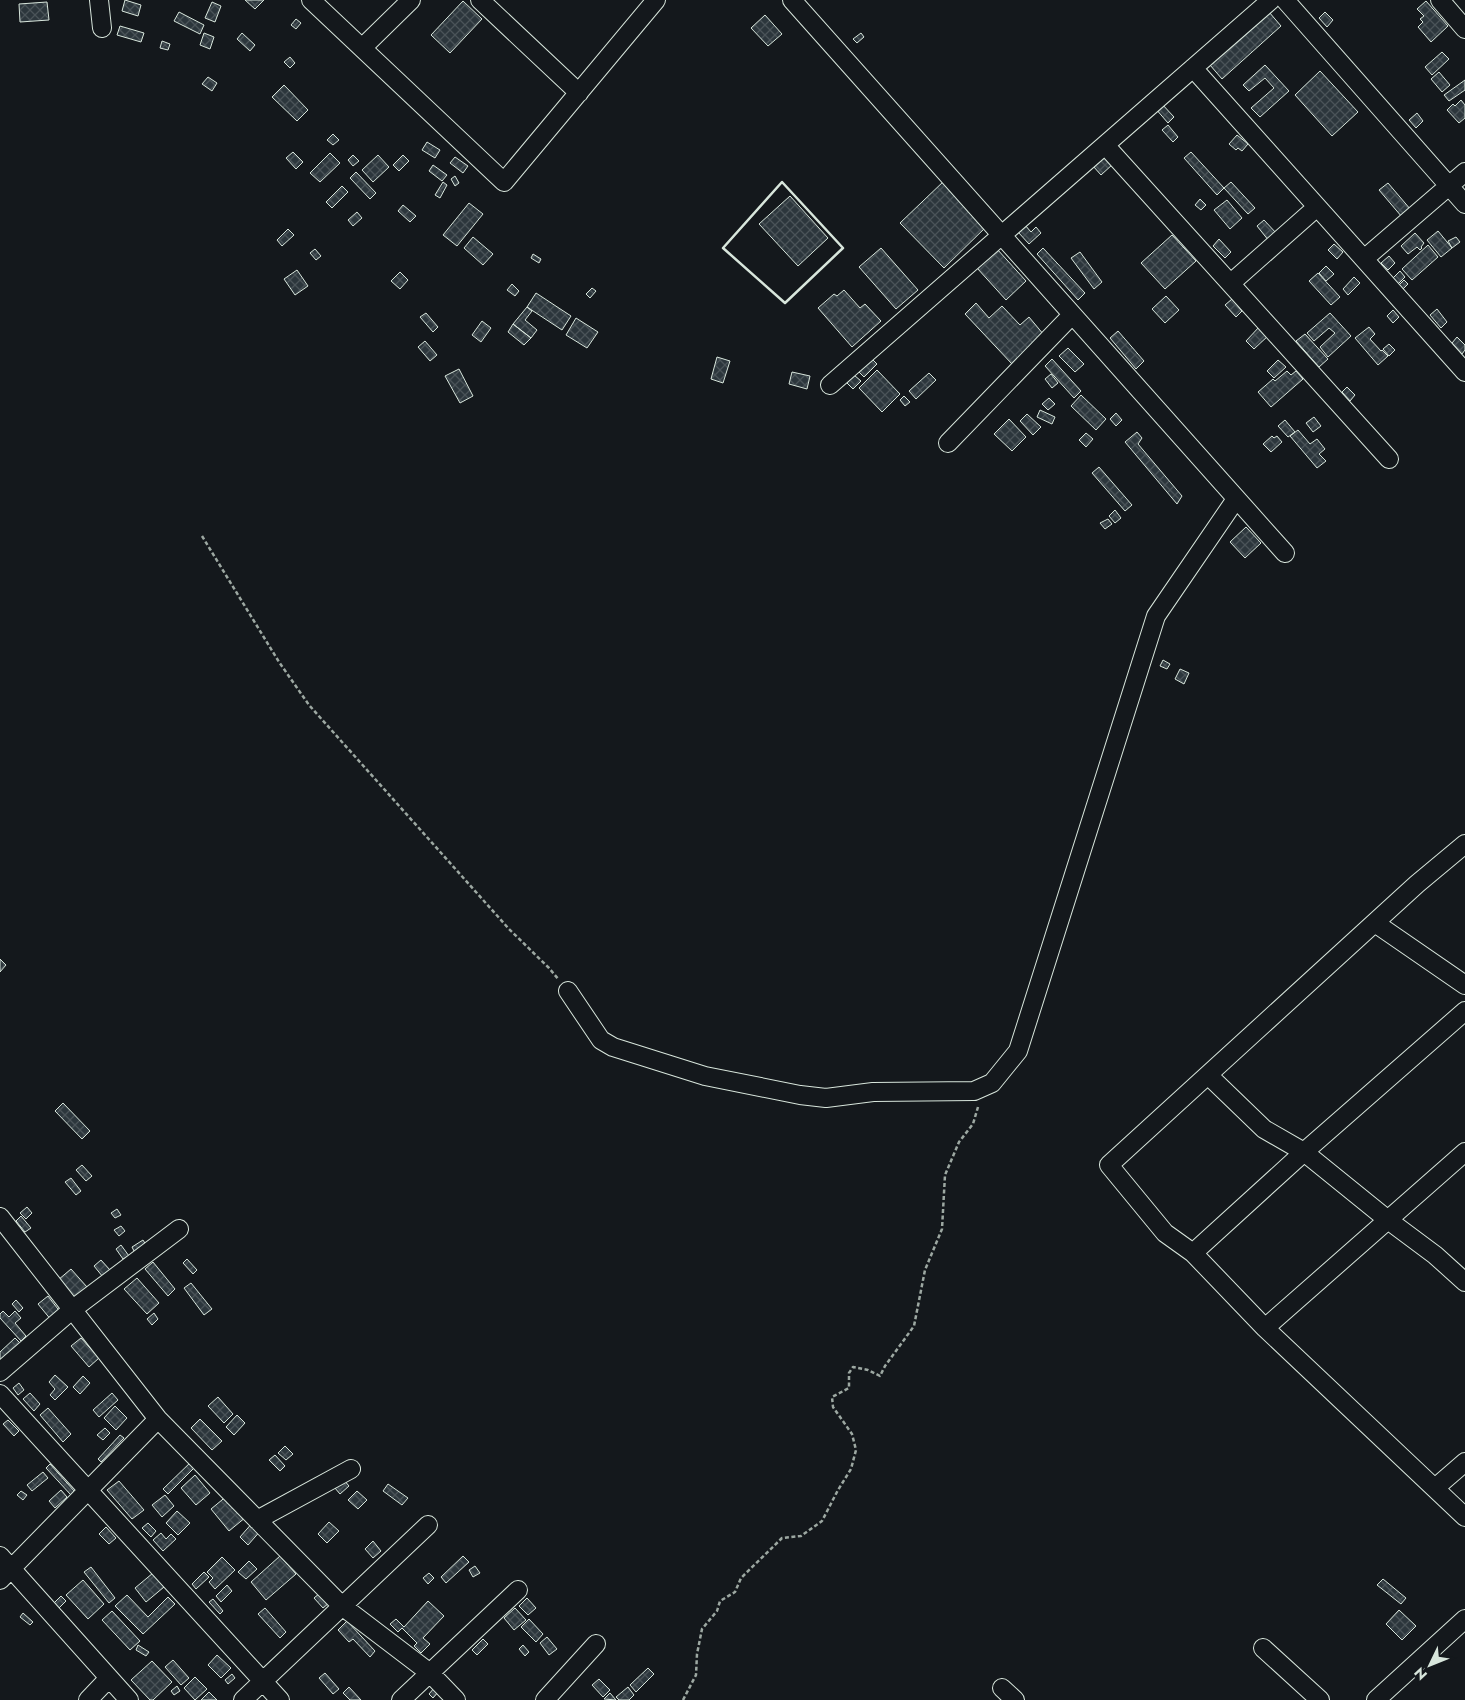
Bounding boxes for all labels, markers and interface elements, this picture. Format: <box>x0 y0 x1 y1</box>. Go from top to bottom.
north arrow <box>1405 1640 1455 1690</box>
text: N <box>1409 1663 1432 1685</box>

